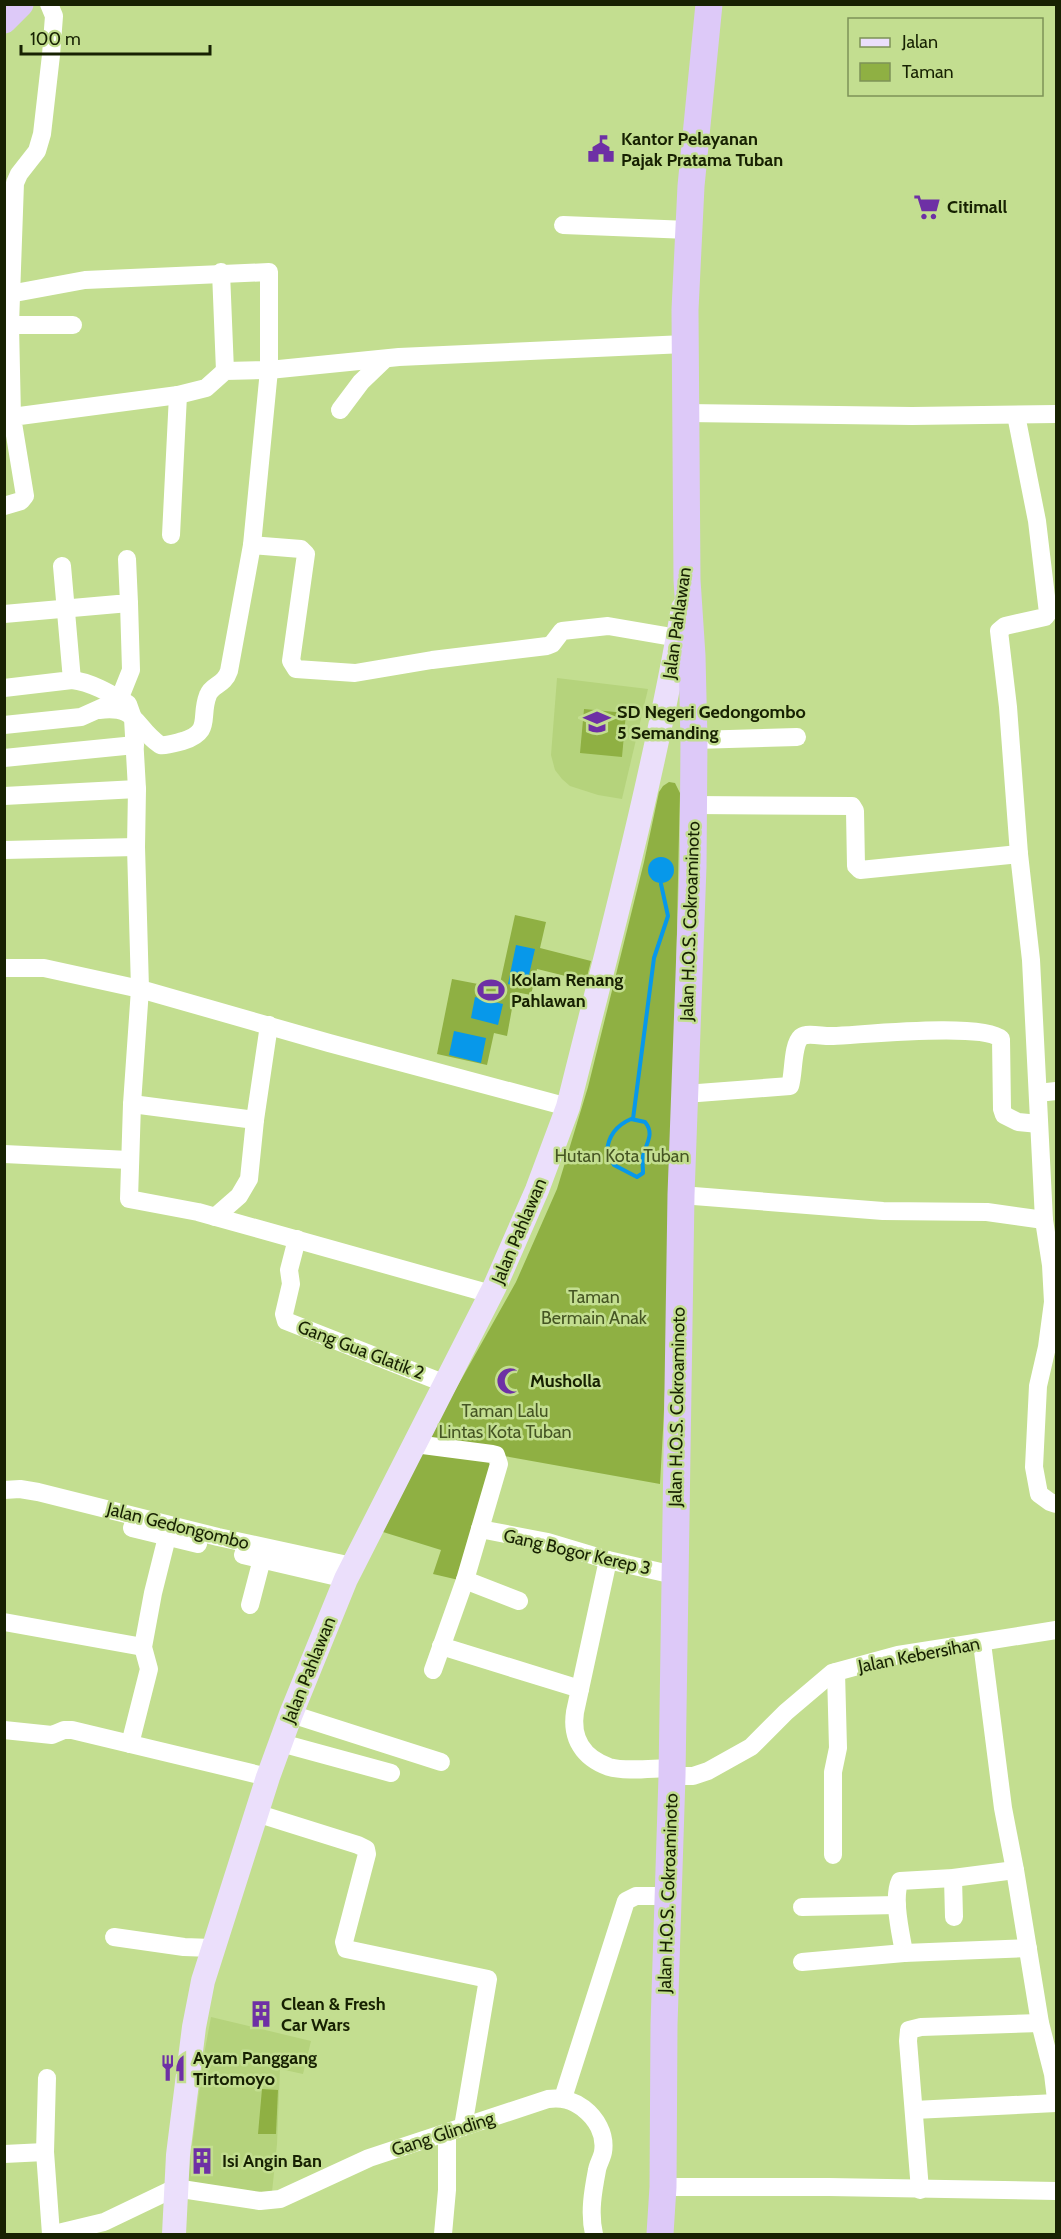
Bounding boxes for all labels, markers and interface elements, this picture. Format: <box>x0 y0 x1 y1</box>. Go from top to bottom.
scale bar <box>21 18 210 56</box>
legend <box>848 18 1043 96</box>
text: 100 m <box>30 28 81 50</box>
text: Jalan <box>901 31 938 53</box>
text: Taman <box>902 61 954 83</box>
place label: Kantor Pelayanan Pajak Pratama Tuban <box>621 128 783 171</box>
public building icon: Kantor Pelayanan Pajak Pratama Tuban <box>586 134 616 164</box>
supermarket icon: Citimall <box>912 192 942 222</box>
place label: Citimall <box>947 196 1008 218</box>
street label: Jalan Pahlawan <box>658 566 696 681</box>
place label: SD Negeri Gedongombo 5 Semanding <box>617 701 806 744</box>
school or university icon: SD Negeri Gedongombo 5 Semanding <box>582 707 612 737</box>
street label: Jalan H.O.S. Cokroaminoto <box>675 821 704 1022</box>
place label: Kolam Renang Pahlawan <box>511 969 623 1012</box>
sports icon: Kolam Renang Pahlawan <box>476 975 506 1005</box>
park label: Hutan Kota Tuban <box>554 1145 690 1167</box>
street label: Jalan Pahlawan <box>486 1175 551 1288</box>
park label: Taman Bermain Anak <box>541 1286 648 1329</box>
street label: Jalan H.O.S. Cokroaminoto <box>664 1307 690 1508</box>
street label: Gang Gua Glatik 2 <box>294 1316 428 1384</box>
mosque icon: Musholla <box>495 1366 525 1396</box>
place label: Musholla <box>530 1370 601 1392</box>
park label: Taman Lalu Lintas Kota Tuban <box>438 1400 572 1443</box>
street label: Jalan Gedongombo <box>104 1497 251 1554</box>
street label: Gang Bogor Kerep 3 <box>501 1524 653 1580</box>
street label: Jalan Pahlawan <box>277 1614 340 1727</box>
street label: Jalan Kebersihan <box>855 1632 982 1678</box>
street label: Jalan H.O.S. Cokroaminoto <box>653 1793 682 1994</box>
place label: Clean & Fresh Car Wars <box>281 1993 386 2036</box>
building icon: Clean & Fresh Car Wars <box>246 1999 276 2029</box>
place label: Ayam Panggang Tirtomoyo <box>193 2047 317 2090</box>
restaurant icon: Ayam Panggang Tirtomoyo <box>158 2053 188 2083</box>
street label: Gang Glinding <box>389 2107 498 2161</box>
building icon: Isi Angin Ban <box>187 2146 217 2176</box>
place label: Isi Angin Ban <box>222 2150 322 2172</box>

